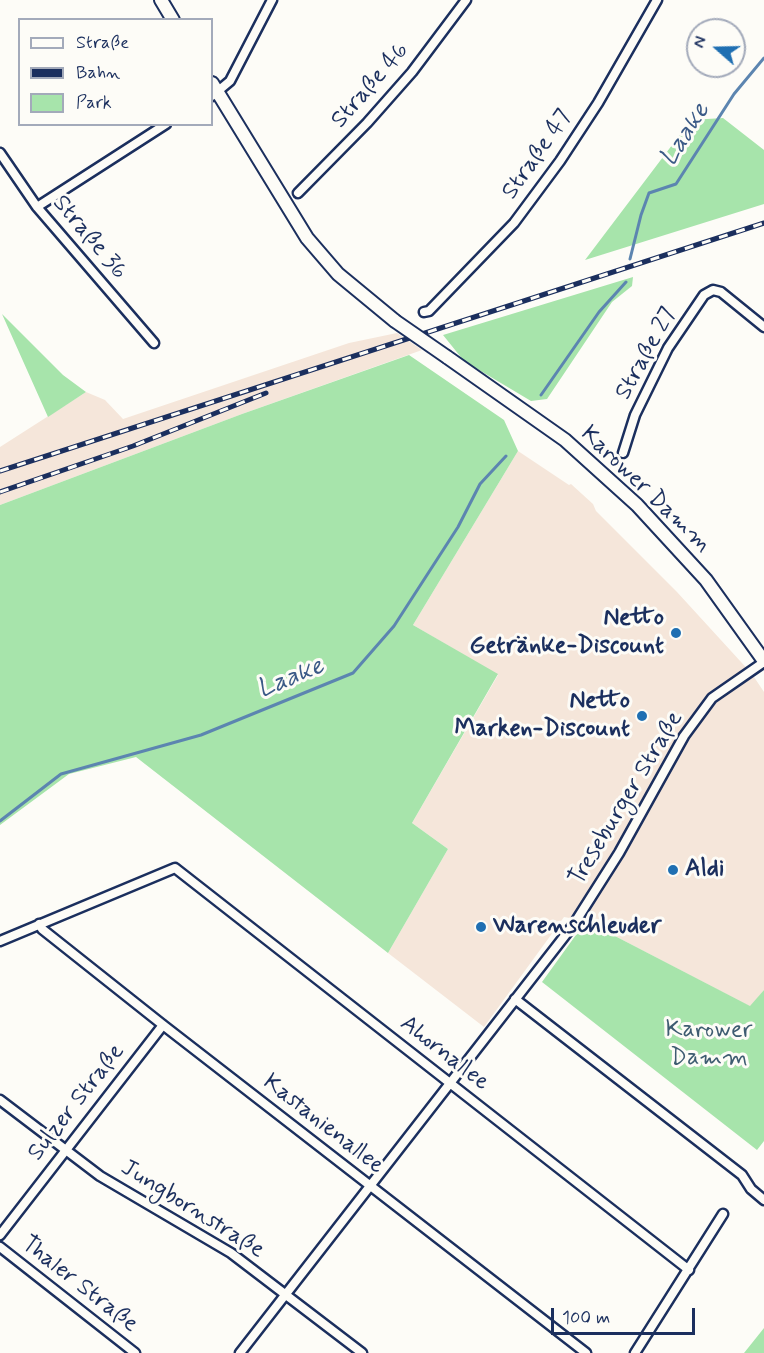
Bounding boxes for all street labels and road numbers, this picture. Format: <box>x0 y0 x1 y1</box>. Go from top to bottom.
street label: Straße 46 <box>326 37 416 135</box>
street label: Straße 47 <box>497 104 579 206</box>
street label: Straße 36 <box>45 190 133 286</box>
street label: Straße 27 <box>610 303 684 405</box>
street label: Karower Damm <box>574 420 716 560</box>
street label: Treseburger Straße <box>564 707 690 891</box>
street label: Ahornallee <box>393 1010 495 1098</box>
street label: Sulzer Straße <box>22 1039 132 1167</box>
street label: Kastanienallee <box>257 1069 389 1181</box>
street label: Jungbornstraße <box>115 1154 269 1266</box>
street label: Thaler Straße <box>15 1230 143 1340</box>

